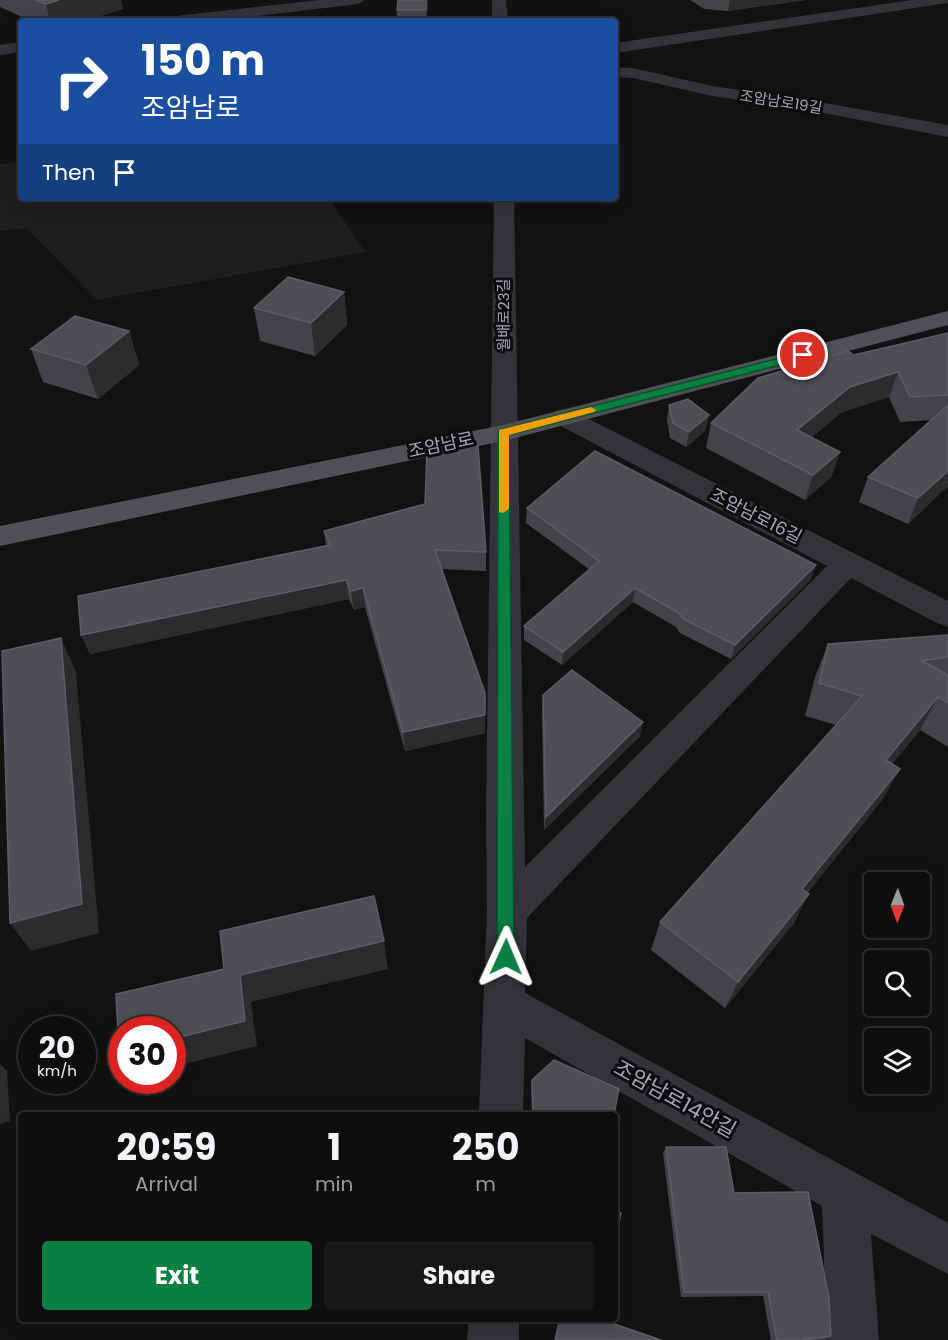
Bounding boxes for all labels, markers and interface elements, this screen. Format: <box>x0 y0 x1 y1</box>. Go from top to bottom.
text: 150 m <box>141 31 265 90</box>
icon: right <box>42 42 120 120</box>
street label: 조암남로19길 <box>738 85 824 118</box>
text: 조암남로 <box>141 89 240 126</box>
icon: arrive <box>108 156 141 189</box>
text: Then <box>42 157 96 188</box>
street label: 월배로23길 <box>493 279 514 351</box>
pin <box>777 329 828 380</box>
icon: arrive <box>786 338 819 371</box>
street label: 조암남로 <box>406 425 476 464</box>
street label: 조암남로16길 <box>706 482 806 549</box>
north arrow <box>864 872 930 938</box>
map controls <box>864 872 930 1094</box>
position arrow <box>474 925 538 989</box>
button: search <box>864 950 930 1016</box>
speed limit sign: 30 <box>108 1016 186 1094</box>
text: 20 <box>39 1026 75 1069</box>
button: layers <box>864 1028 930 1094</box>
street label: 조암남로14안길 <box>609 1053 742 1144</box>
text: km/h <box>37 1060 77 1081</box>
text: 20:59 <box>117 1122 216 1173</box>
text: 1 <box>327 1122 341 1173</box>
text: 250 <box>452 1122 519 1173</box>
text: Arrival <box>135 1170 198 1198</box>
text: min <box>315 1170 353 1198</box>
text: m <box>475 1170 496 1198</box>
button: Exit <box>42 1241 312 1310</box>
button: Share <box>324 1241 594 1310</box>

